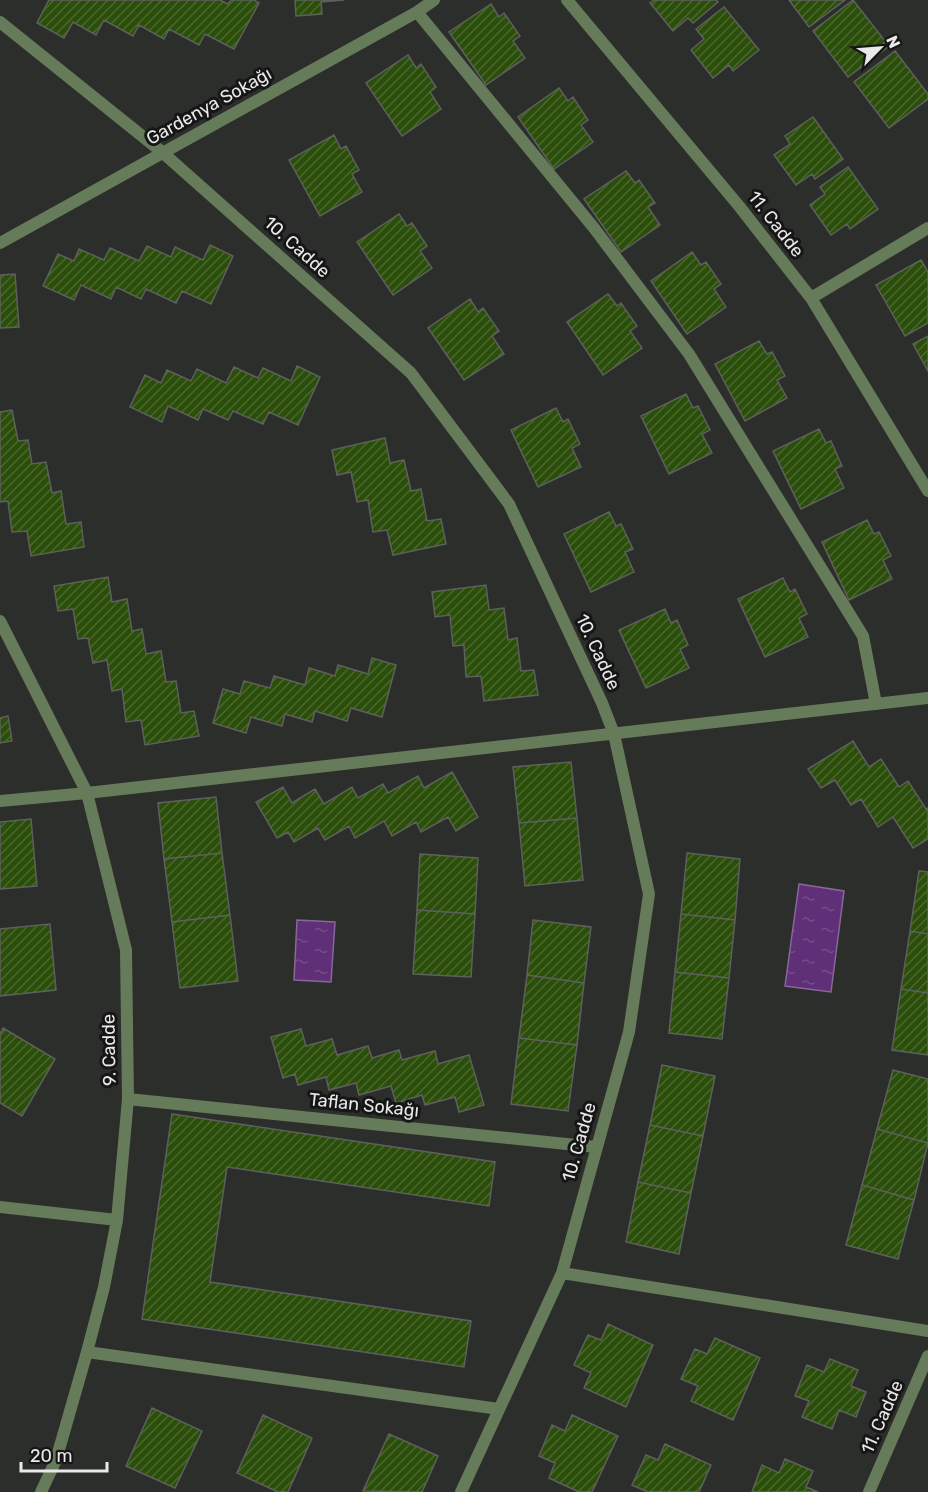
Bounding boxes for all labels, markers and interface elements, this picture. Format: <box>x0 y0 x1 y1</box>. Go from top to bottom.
north arrow <box>850 18 910 78</box>
text: N <box>882 33 904 51</box>
street label: Gardenya Sokağı <box>143 62 275 150</box>
street label: 11. Cadde <box>743 187 809 261</box>
street label: 10. Cadde <box>259 212 335 282</box>
street label: 10. Cadde <box>571 611 625 693</box>
street label: 9. Cadde <box>97 1014 121 1086</box>
street label: Taflan Sokağı <box>308 1088 420 1122</box>
street label: 10. Cadde <box>557 1100 601 1184</box>
street label: 11. Cadde <box>856 1377 908 1457</box>
scale bar <box>21 1435 106 1473</box>
text: 20 m <box>30 1445 72 1467</box>

